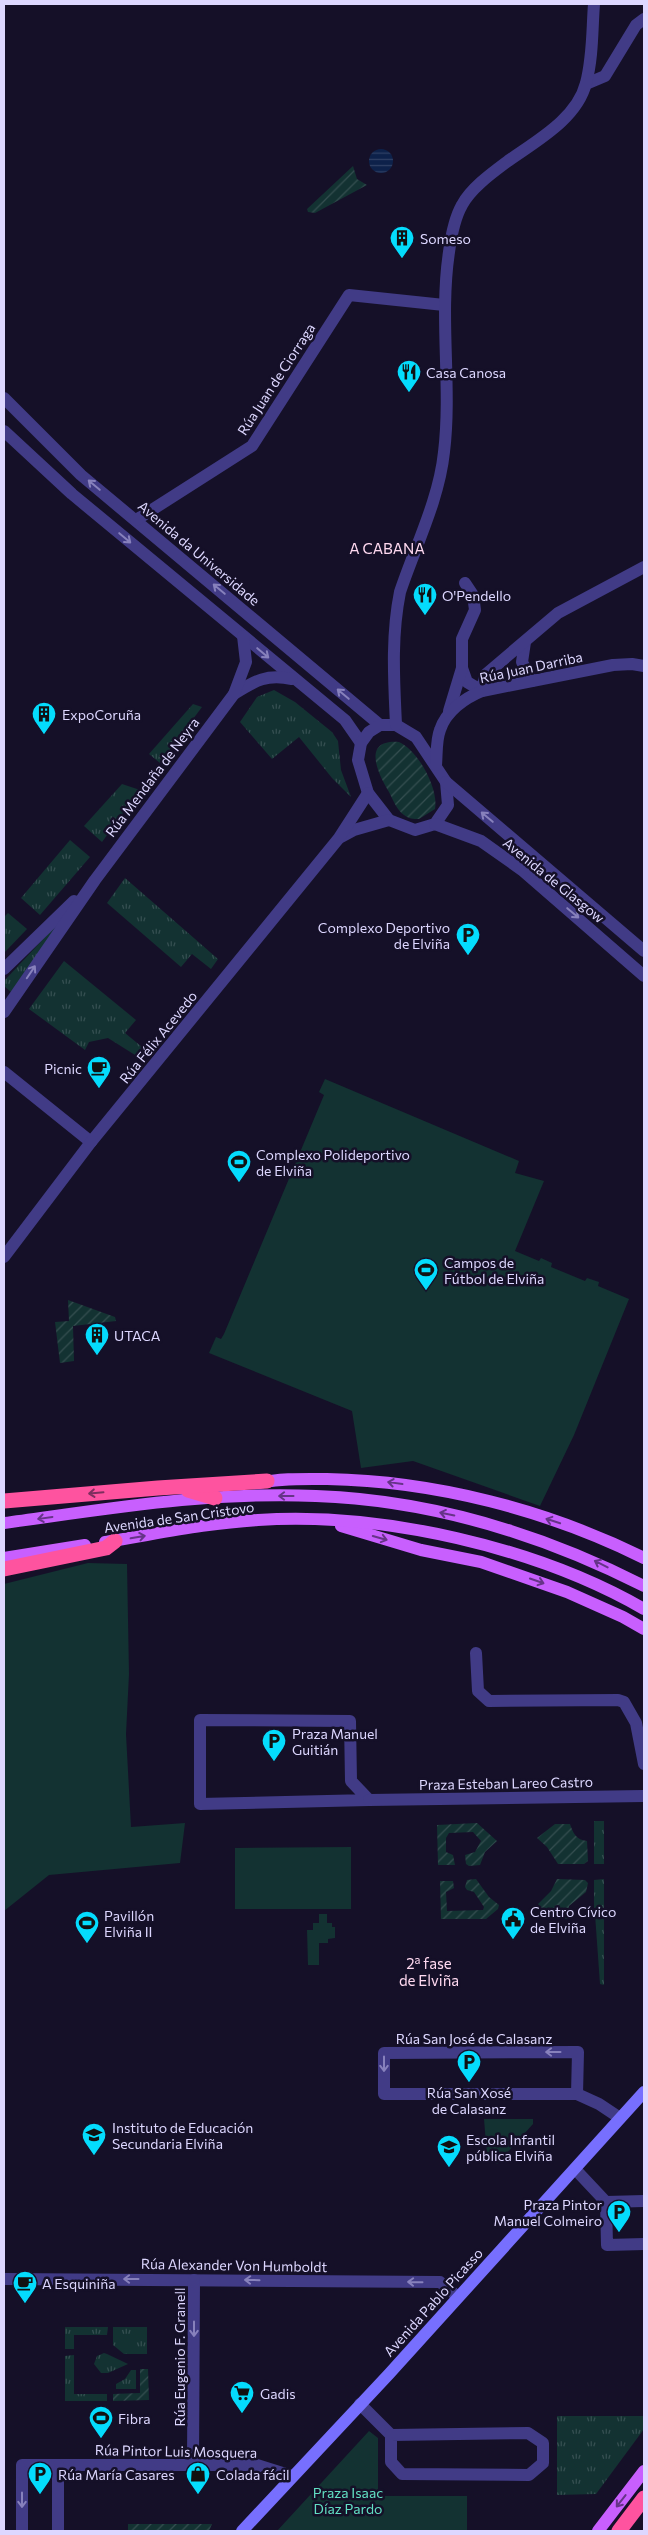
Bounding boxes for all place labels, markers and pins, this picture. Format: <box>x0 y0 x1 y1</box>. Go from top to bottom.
building icon: Someso <box>389 225 415 259</box>
place label: Someso <box>420 230 471 247</box>
restaurant icon: Casa Canosa <box>396 359 422 393</box>
place label: Casa Canosa <box>426 364 506 381</box>
restaurant icon: O'Pendello <box>412 582 438 616</box>
place label: O'Pendello <box>442 587 511 604</box>
building icon: ExpoCoruña <box>31 701 57 735</box>
place label: ExpoCoruña <box>62 706 141 723</box>
place label: Complexo Deportivo de Elviña <box>318 919 450 952</box>
parking icon: Complexo Deportivo de Elviña <box>455 922 481 956</box>
cafe icon: Picnic <box>86 1055 112 1089</box>
place label: Picnic <box>44 1060 82 1077</box>
place label: Complexo Polideportivo de Elviña <box>256 1146 410 1179</box>
sports icon: Complexo Polideportivo de Elviña <box>226 1149 252 1183</box>
place label: Campos de Fútbol de Elviña <box>444 1254 544 1287</box>
sports icon: Campos de Fútbol de Elviña <box>413 1257 439 1291</box>
building icon: UTACA <box>84 1322 110 1356</box>
place label: UTACA <box>114 1327 161 1344</box>
place label: Praza Manuel Guitián <box>292 1725 378 1758</box>
parking icon: Praza Manuel Guitián <box>261 1728 287 1762</box>
place label: Centro Cívico de Elviña <box>530 1903 616 1936</box>
public building icon: Centro Cívico de Elviña <box>500 1906 526 1940</box>
place label: Pavillón Elviña II <box>104 1907 154 1940</box>
sports icon: Pavillón Elviña II <box>74 1910 100 1944</box>
parking icon: Rúa San Xosé de Calasanz <box>456 2049 482 2083</box>
place label: Rúa San Xosé de Calasanz <box>427 2084 511 2117</box>
place label: Instituto de Educación Secundaria Elviña <box>112 2119 253 2152</box>
school or university icon: Instituto de Educación Secundaria Elviña <box>81 2122 107 2156</box>
place label: Escola Infantil pública Elviña <box>466 2131 555 2164</box>
school or university icon: Escola Infantil pública Elviña <box>436 2134 462 2168</box>
place label: Praza Pintor Manuel Colmeiro <box>494 2196 602 2229</box>
parking icon: Praza Pintor Manuel Colmeiro <box>606 2199 632 2233</box>
cafe icon: A Esquiniña <box>12 2270 38 2304</box>
place label: A Esquiniña <box>42 2275 116 2292</box>
supermarket icon: Gadis <box>229 2380 255 2414</box>
place label: Gadis <box>260 2385 296 2402</box>
sports icon: Fibra <box>88 2405 114 2439</box>
place label: Fibra <box>118 2410 151 2427</box>
parking icon: Rúa María Casares <box>27 2461 53 2495</box>
shop icon: Colada fácil <box>185 2461 211 2495</box>
place label: Rúa María Casares <box>58 2466 175 2483</box>
place label: Colada fácil <box>216 2466 290 2483</box>

